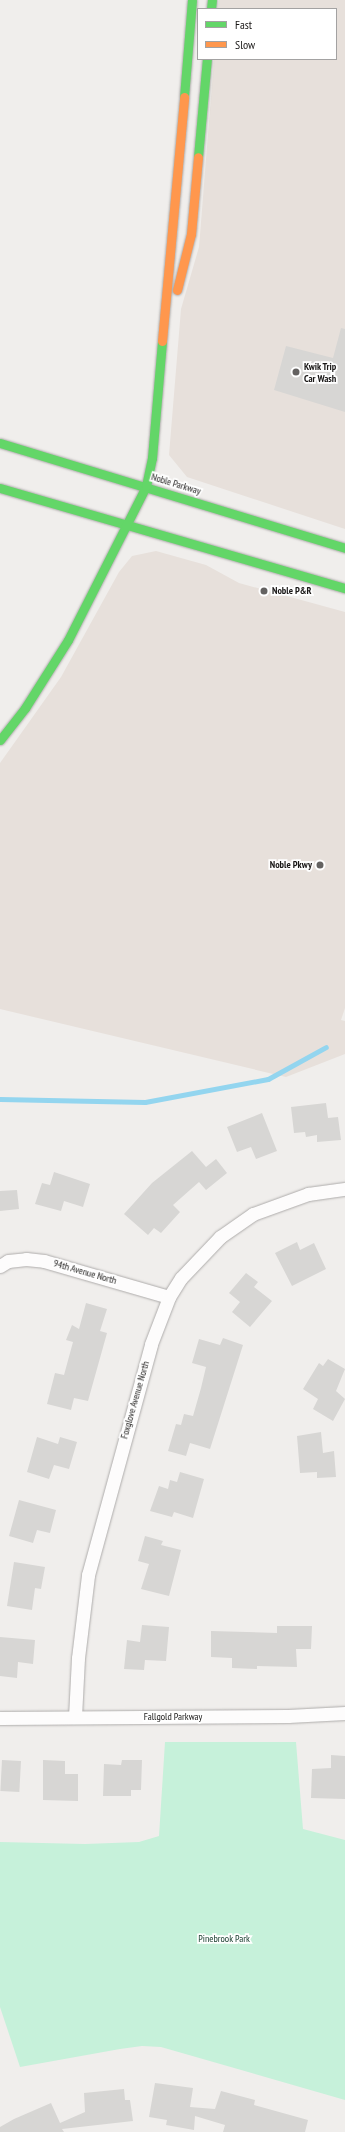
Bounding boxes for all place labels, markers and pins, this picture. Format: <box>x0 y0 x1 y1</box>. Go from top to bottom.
place label: Kwik Trip Car Wash <box>304 360 337 384</box>
marker: Kwik Trip Car Wash <box>291 367 301 377</box>
place label: Noble P&R <box>272 585 312 597</box>
marker: Noble P&R <box>259 586 269 596</box>
place label: Noble Pkwy <box>270 859 312 871</box>
marker: Noble Pkwy <box>315 860 325 870</box>

